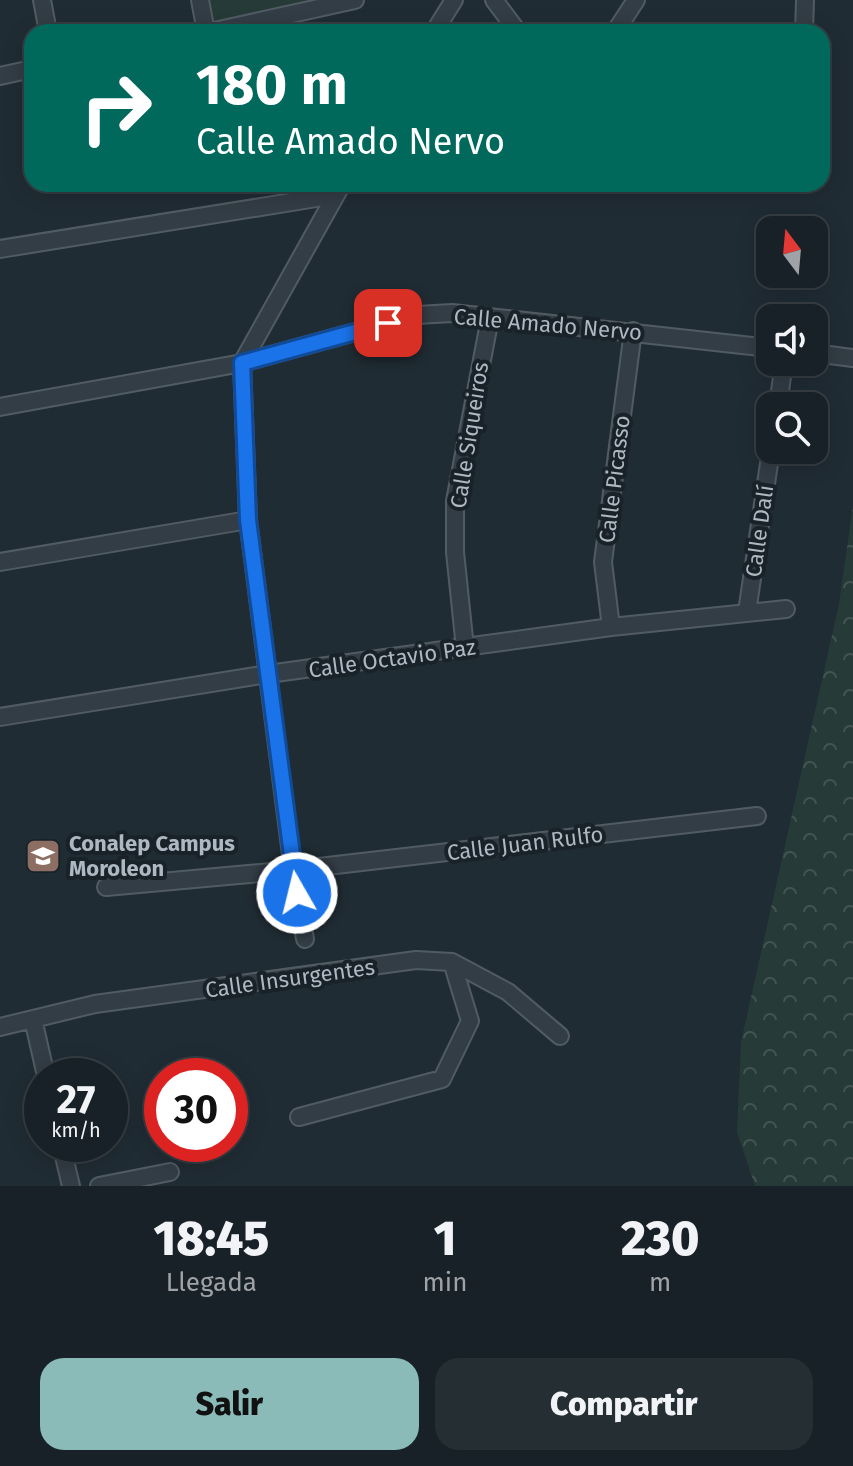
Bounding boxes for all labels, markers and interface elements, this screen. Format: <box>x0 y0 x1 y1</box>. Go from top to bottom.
text: 180 m <box>196 52 348 119</box>
icon: right <box>64 56 168 160</box>
text: Calle Amado Nervo <box>196 120 505 164</box>
north arrow <box>756 216 828 288</box>
map controls <box>756 216 828 464</box>
pin <box>354 289 422 357</box>
icon: arrive <box>366 301 410 345</box>
street label: Calle Amado Nervo <box>453 303 643 346</box>
button: sound <box>756 304 828 376</box>
street label: Calle Siqueiros <box>445 360 494 510</box>
button: search <box>756 392 828 464</box>
street label: Calle Picasso <box>593 414 636 545</box>
street label: Calle Dalí <box>740 483 779 579</box>
street label: Calle Octavio Paz <box>307 633 477 684</box>
street label: Calle Juan Rulfo <box>445 821 605 866</box>
place label: Conalep Campus Moroleon <box>69 830 235 882</box>
school or university icon: Conalep Campus Moroleon <box>24 837 62 875</box>
position arrow <box>255 851 339 935</box>
street label: Calle Insurgentes <box>204 953 377 1004</box>
speed limit sign: 30 <box>144 1058 248 1162</box>
text: 27 <box>57 1076 96 1124</box>
text: km/h <box>51 1118 101 1142</box>
text: 18:45 <box>153 1210 269 1268</box>
text: 1 <box>434 1210 456 1268</box>
text: 230 <box>621 1210 700 1268</box>
text: Llegada <box>166 1267 257 1298</box>
text: min <box>423 1267 467 1298</box>
text: m <box>649 1267 671 1298</box>
button: Salir <box>40 1358 419 1450</box>
button: Compartir <box>435 1358 813 1450</box>

